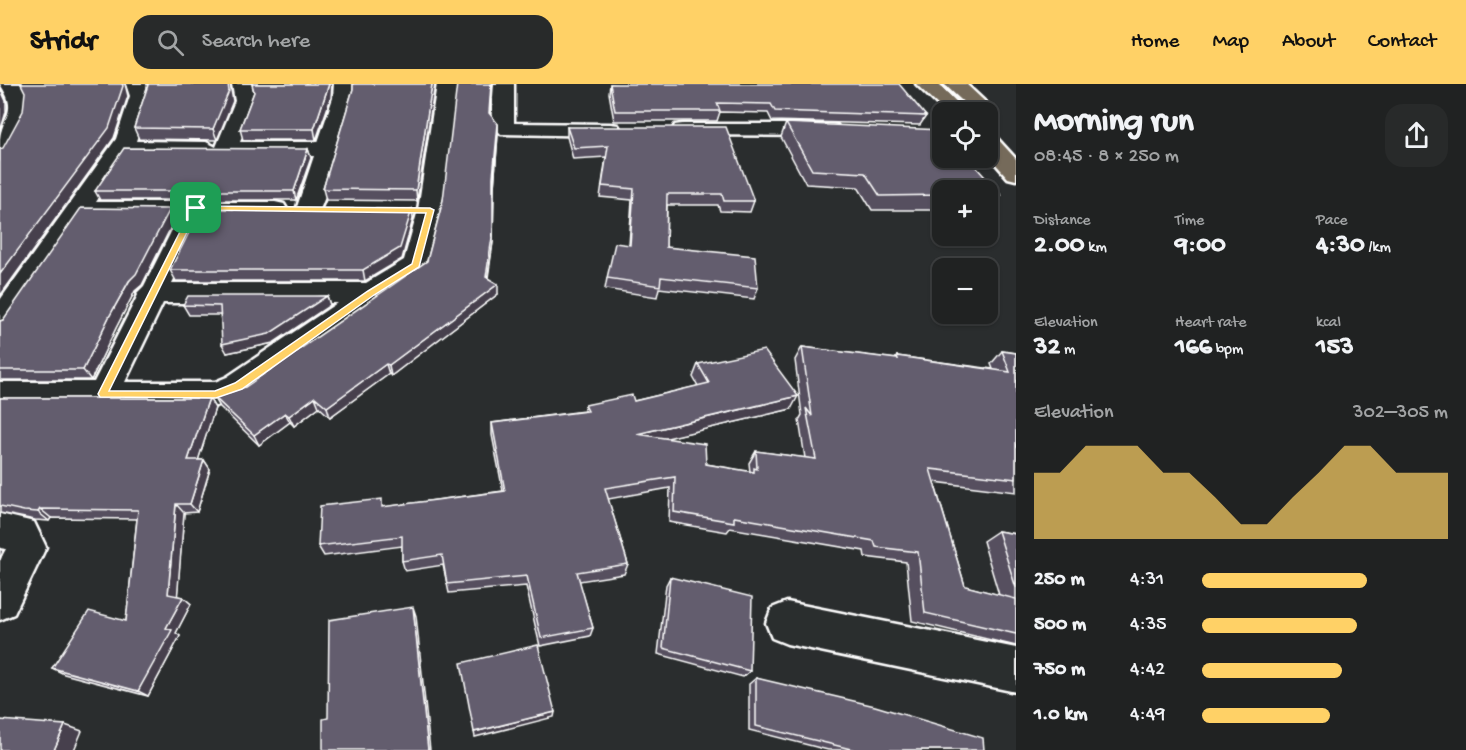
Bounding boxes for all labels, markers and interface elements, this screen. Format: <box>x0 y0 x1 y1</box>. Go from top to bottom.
search box <box>133 15 553 69</box>
text: Stridr <box>30 26 97 59</box>
icon: search <box>154 26 187 59</box>
text: Search here <box>202 29 310 55</box>
text: Home <box>1131 30 1179 55</box>
text: Map <box>1212 30 1249 55</box>
text: About <box>1282 30 1335 55</box>
text: Contact <box>1368 30 1436 55</box>
map controls <box>932 102 998 324</box>
button: locate <box>932 102 998 168</box>
text: Morning run <box>1034 104 1194 142</box>
button: share <box>1385 104 1448 167</box>
text: 08:45 · 8 × 250 m <box>1034 146 1179 169</box>
button: + <box>932 180 998 246</box>
pin <box>170 182 221 233</box>
icon: arrive <box>179 191 212 224</box>
text: Distance <box>1034 212 1091 231</box>
text: Time <box>1175 212 1204 231</box>
text: Pace <box>1316 212 1347 231</box>
text: 2.00 <box>1034 231 1084 262</box>
text: 9:00 <box>1175 231 1226 262</box>
text: 4:30 <box>1316 231 1365 262</box>
text: km <box>1084 239 1107 258</box>
text: /km <box>1365 239 1391 258</box>
button: − <box>932 258 998 324</box>
text: Elevation <box>1034 314 1098 333</box>
text: Heart rate <box>1175 314 1247 333</box>
text: kcal <box>1316 314 1341 333</box>
text: 32 <box>1034 333 1060 364</box>
text: 166 <box>1175 333 1212 364</box>
text: 153 <box>1316 333 1354 364</box>
text: m <box>1060 341 1075 360</box>
text: bpm <box>1212 341 1243 360</box>
text: Elevation <box>1034 402 1114 425</box>
text: 302–305 m <box>1353 402 1448 425</box>
text: 250 m <box>1034 569 1085 592</box>
text: 4:31 <box>1130 569 1164 592</box>
text: 500 m <box>1034 614 1086 637</box>
text: 4:35 <box>1130 614 1167 637</box>
text: 750 m <box>1034 659 1085 682</box>
text: 4:42 <box>1130 659 1165 682</box>
text: 1.0 km <box>1034 704 1088 727</box>
text: 4:49 <box>1130 704 1165 727</box>

